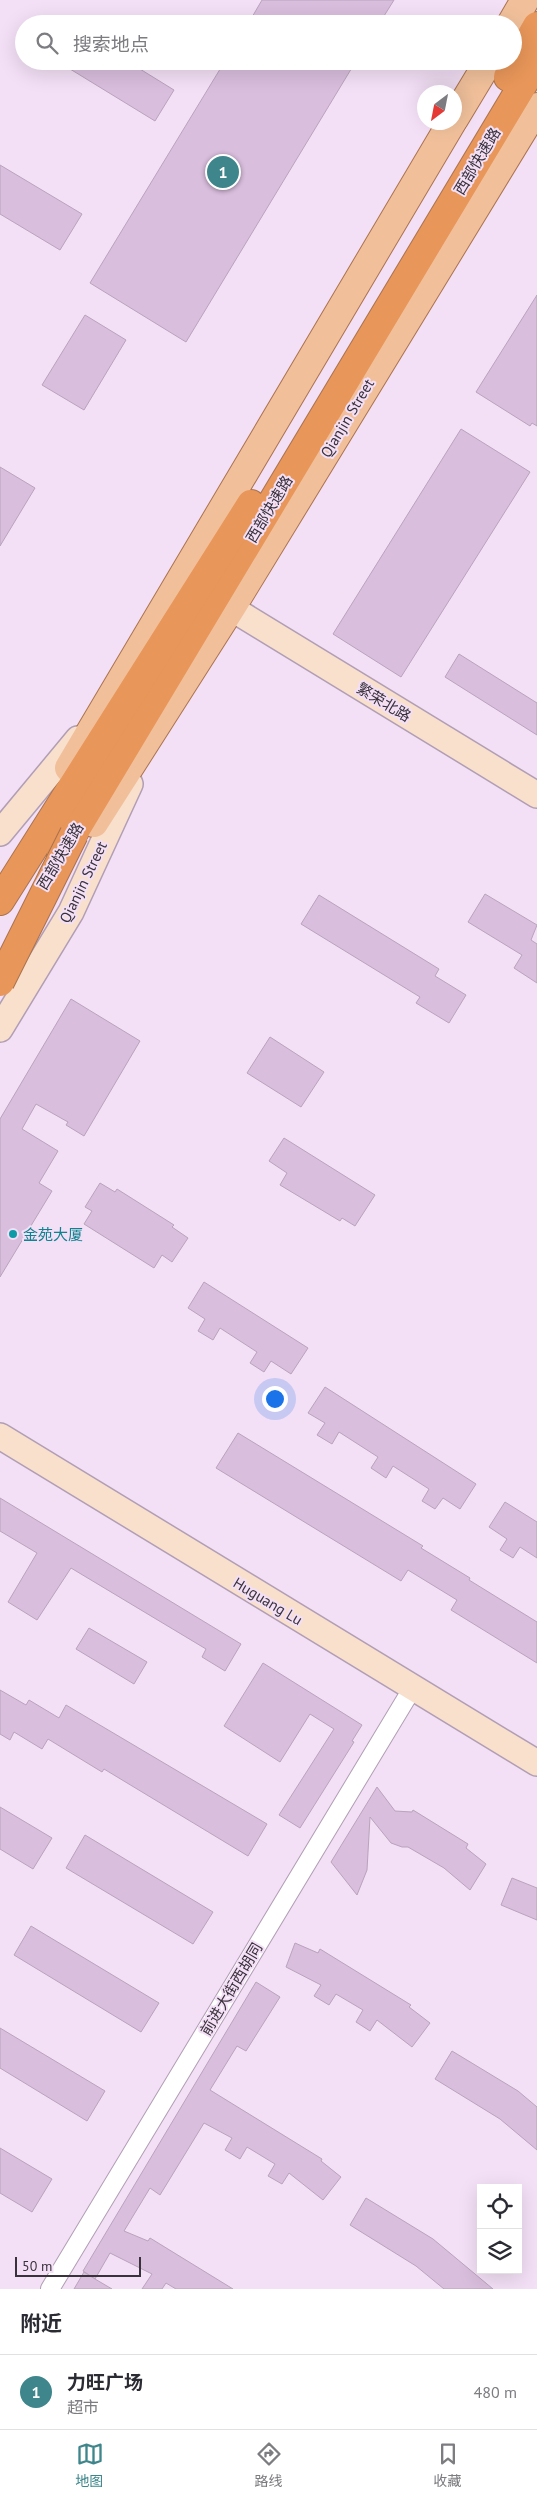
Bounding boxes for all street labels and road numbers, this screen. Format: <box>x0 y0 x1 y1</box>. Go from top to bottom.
street label: 西部快速路 <box>450 124 504 198</box>
street label: Qianjin Street <box>316 375 378 461</box>
street label: 西部快速路 <box>242 472 296 546</box>
street label: 繁荣北路 <box>353 678 415 726</box>
street label: 西部快速路 <box>33 819 87 893</box>
street label: Qianjin Street <box>55 838 111 926</box>
street label: Huguang Lu <box>230 1573 306 1629</box>
street label: 前进大街西胡同 <box>196 1939 266 2039</box>

